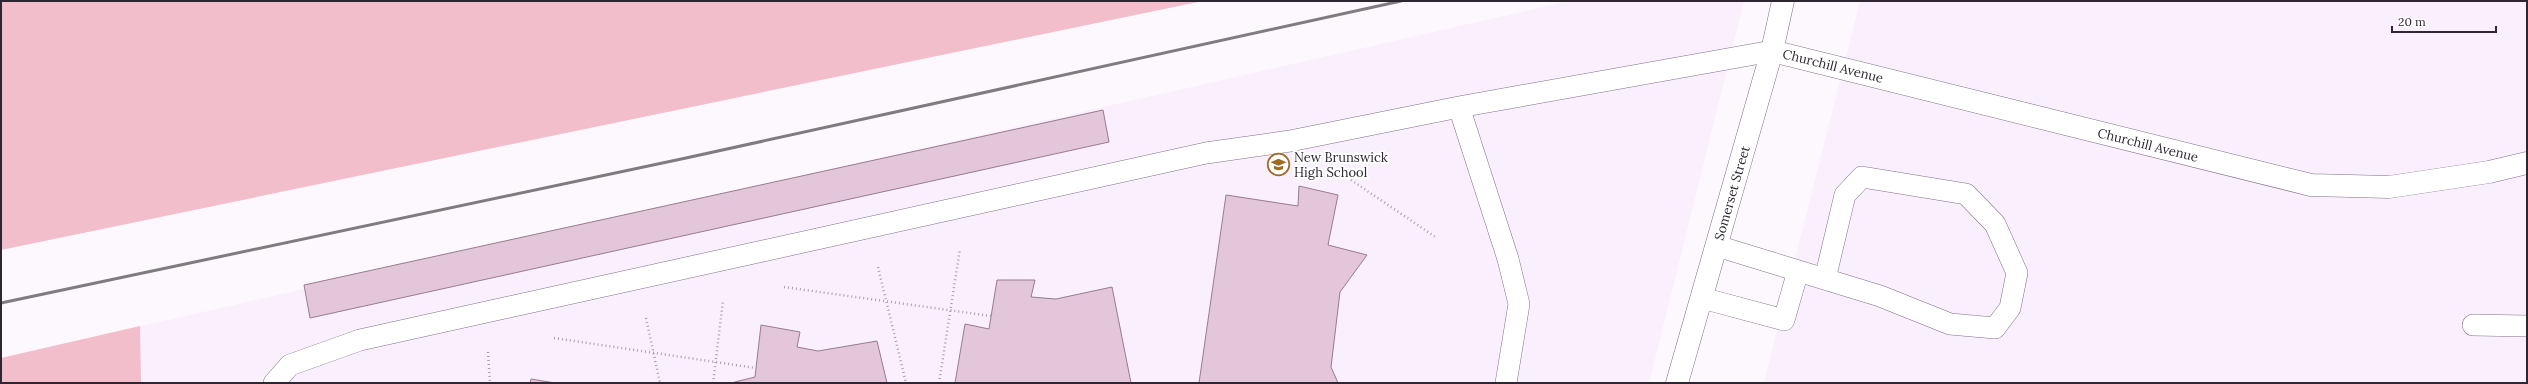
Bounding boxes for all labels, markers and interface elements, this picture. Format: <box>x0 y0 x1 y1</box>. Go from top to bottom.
scale bar <box>2392 8 2496 34</box>
text: 20 m <box>2398 14 2426 29</box>
street label: Churchill Avenue <box>1781 45 1885 87</box>
street label: Churchill Avenue <box>2096 124 2200 166</box>
street label: Somerset Street <box>1710 144 1754 242</box>
place label: New Brunswick High School <box>1294 149 1388 181</box>
school or university icon: New Brunswick High School <box>1266 151 1292 177</box>

